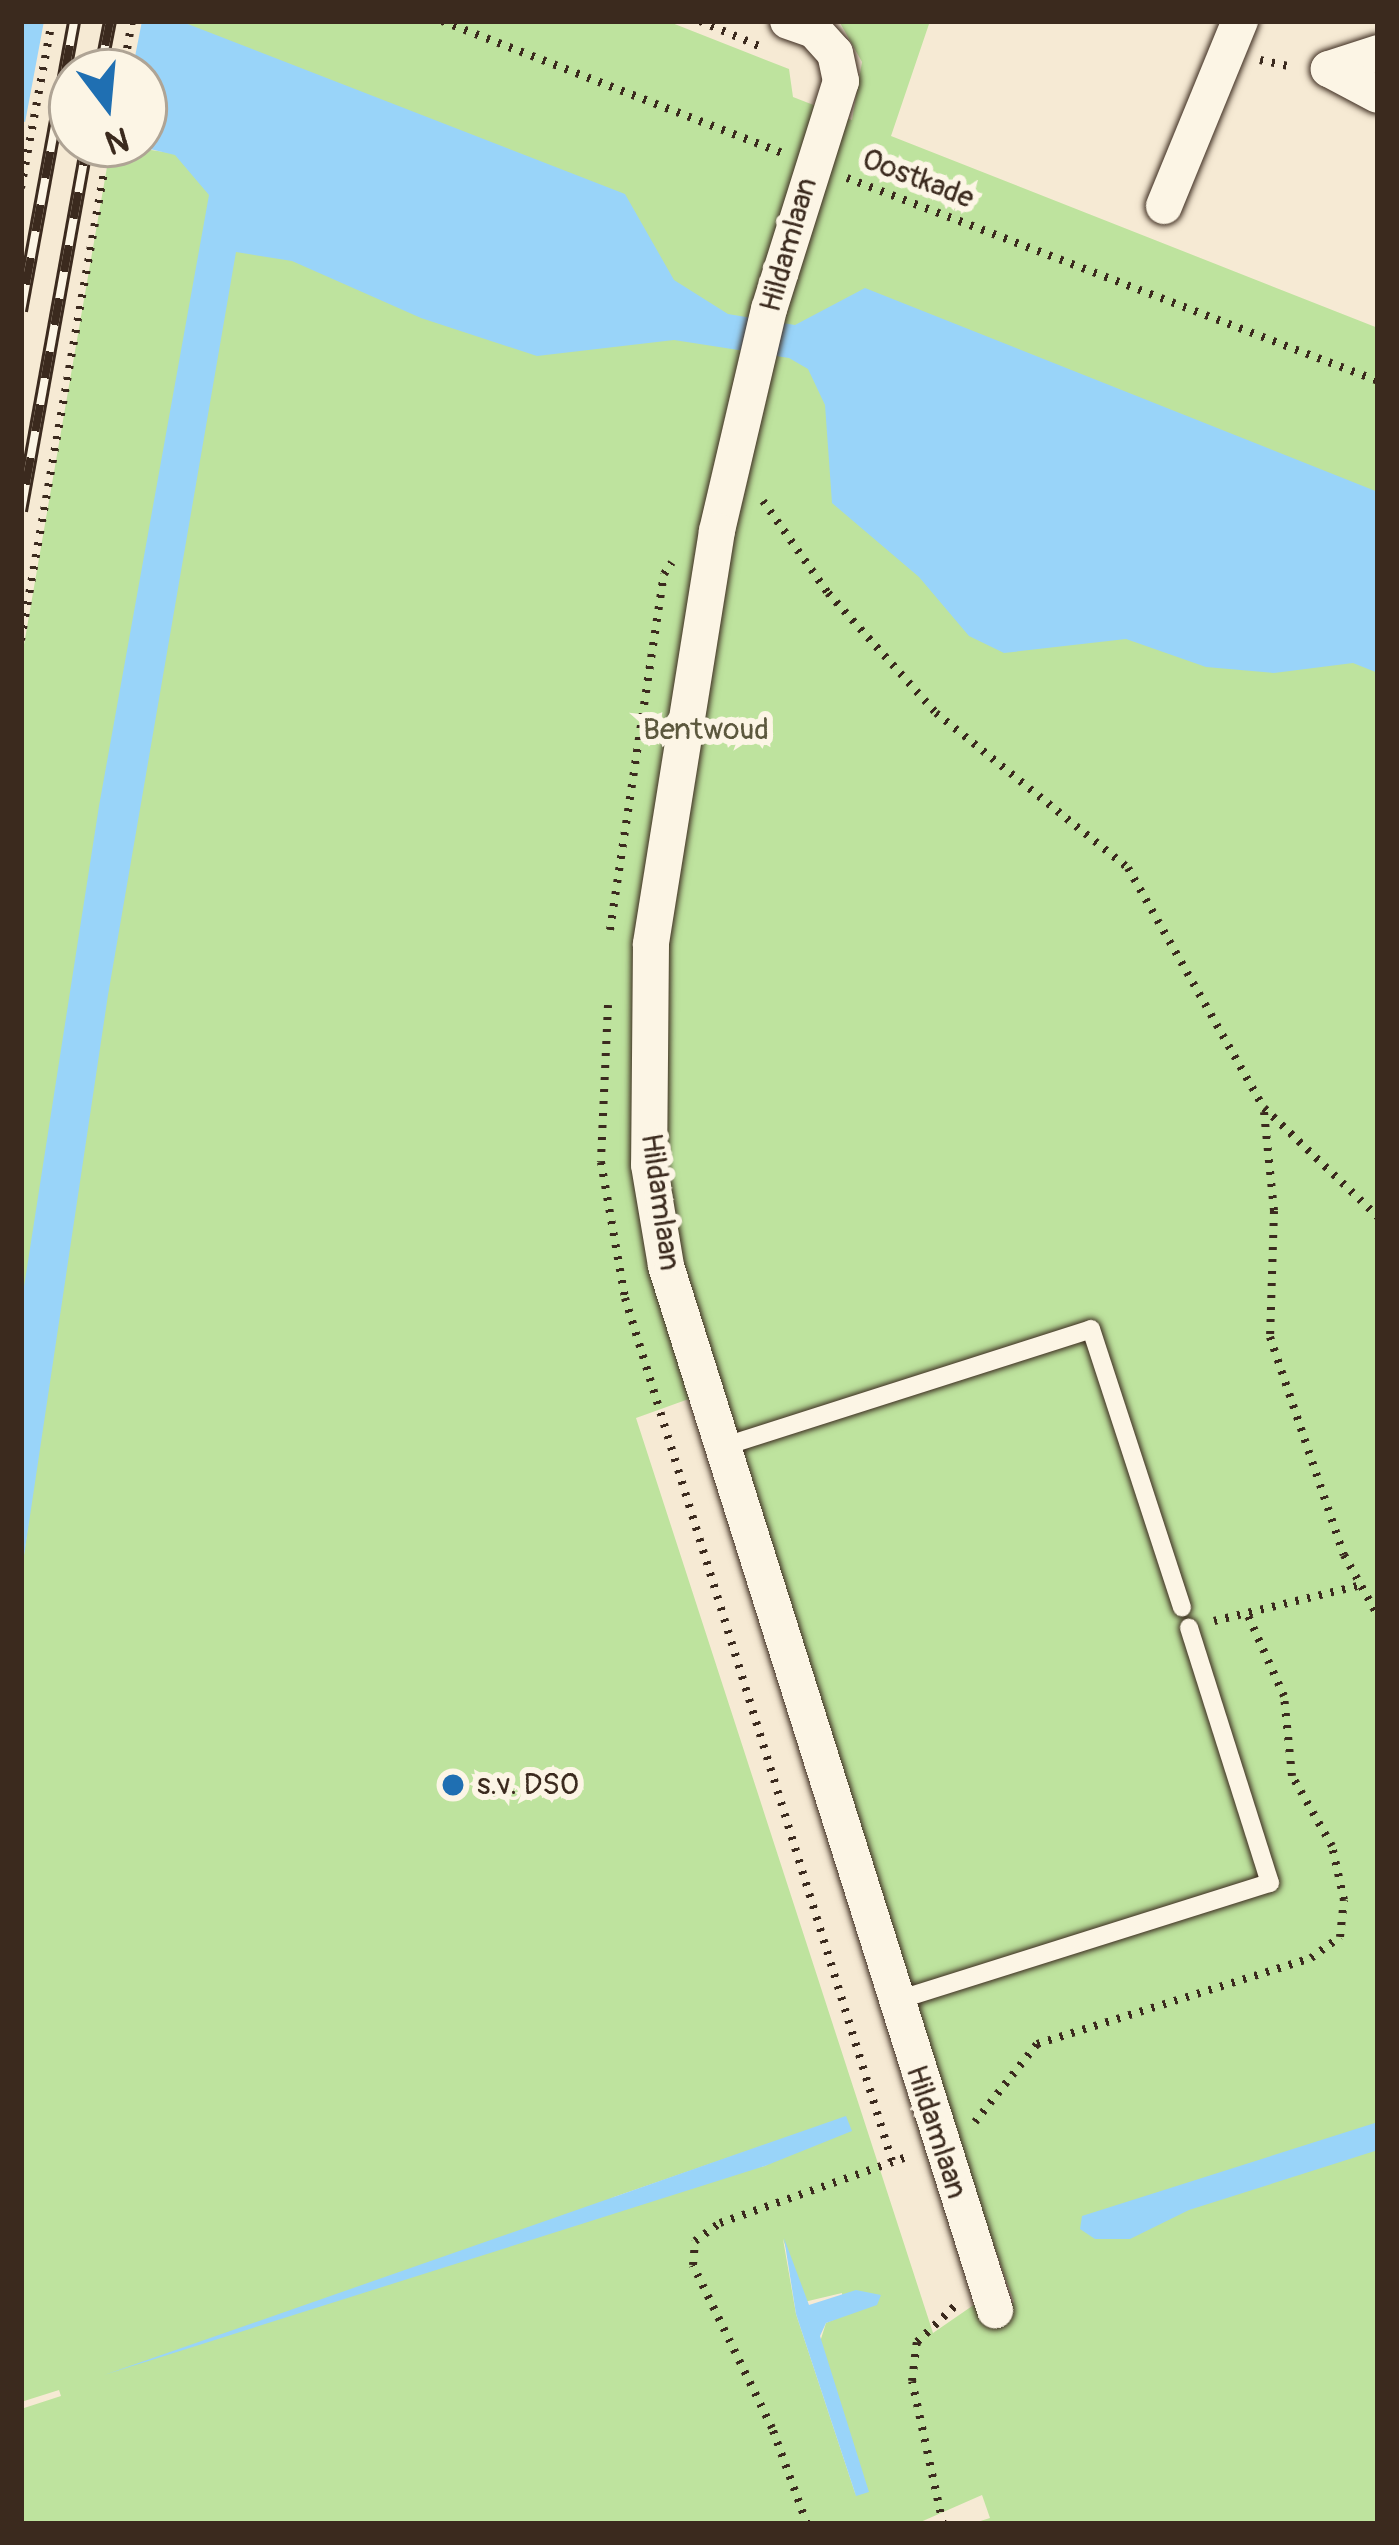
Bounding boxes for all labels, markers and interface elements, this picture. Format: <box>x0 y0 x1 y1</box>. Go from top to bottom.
north arrow <box>48 48 168 168</box>
text: N <box>101 117 134 163</box>
street label: Oostkade <box>857 141 979 217</box>
street label: Hildamlaan <box>753 174 825 316</box>
park label: Bentwoud <box>643 712 769 748</box>
street label: Hildamlaan <box>633 1131 687 1273</box>
place label: s.v. DSO <box>477 1767 579 1803</box>
marker: s.v. DSO <box>440 1772 466 1798</box>
street label: Hildamlaan <box>898 2061 974 2203</box>

